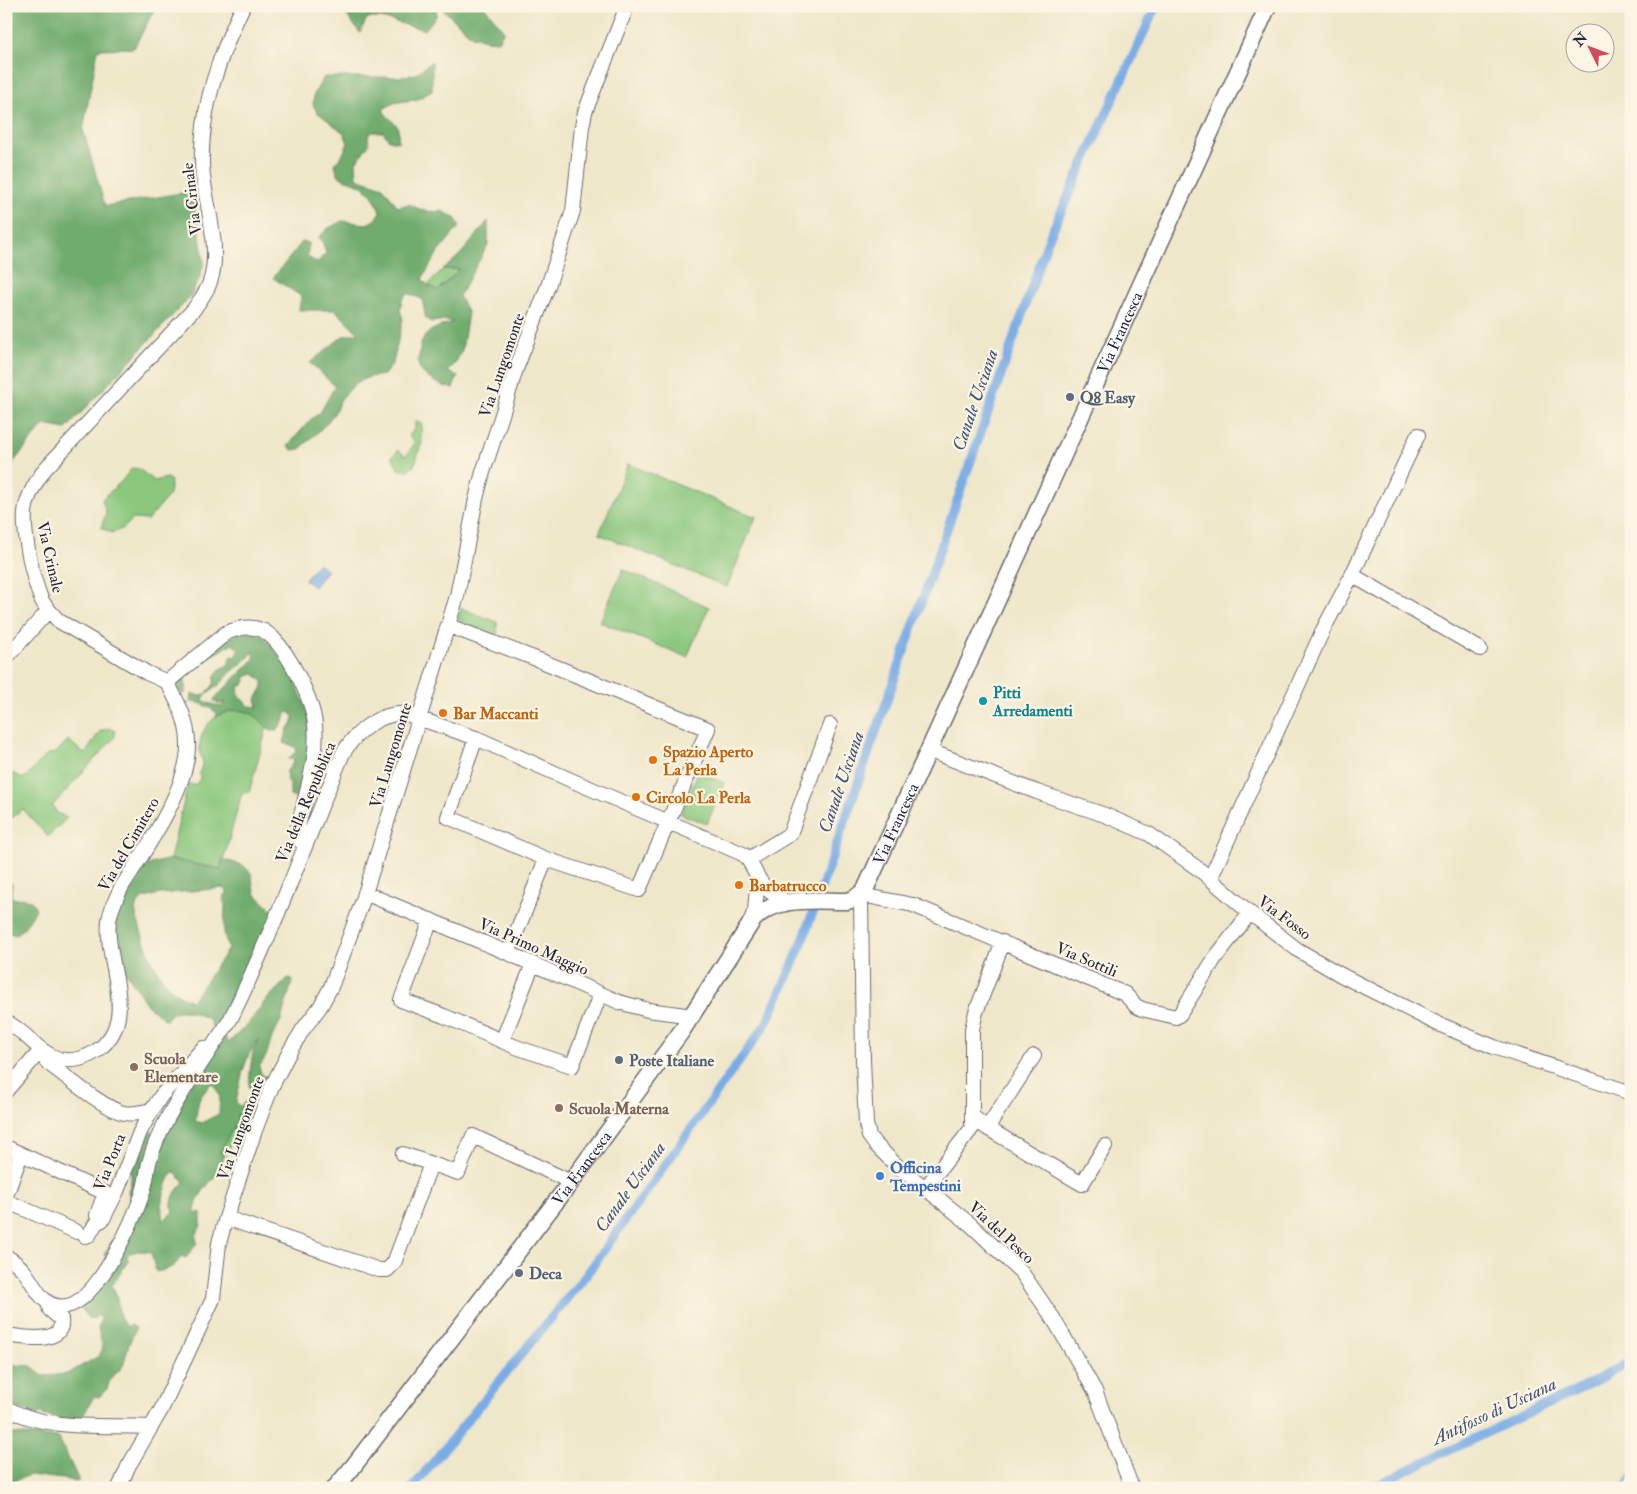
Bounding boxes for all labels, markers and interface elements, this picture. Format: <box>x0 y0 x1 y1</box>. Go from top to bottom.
north arrow <box>1564 22 1614 72</box>
text: N <box>1570 29 1592 51</box>
street label: Via Crinale <box>178 161 206 236</box>
street label: Via Francesca <box>1093 288 1148 377</box>
street label: Via Lungomonte <box>475 310 529 420</box>
water label: Canale Usciana <box>947 346 1004 454</box>
place label: Q8 Easy <box>1080 388 1136 409</box>
marker: Q8 Easy <box>1064 391 1076 403</box>
street label: Via Crinale <box>32 520 68 595</box>
place label: Pitti Arredamenti <box>992 683 1074 721</box>
marker: Pitti Arredamenti <box>977 695 989 707</box>
street label: Via Lungomonte <box>365 700 417 810</box>
place label: Bar Maccanti <box>453 704 539 724</box>
marker: Bar Maccanti <box>437 707 449 719</box>
water label: Canale Usciana <box>813 728 870 836</box>
street label: Via della Repubblica <box>271 739 341 866</box>
place label: Spazio Aperto La Perla <box>663 742 754 780</box>
marker: Spazio Aperto La Perla <box>647 754 659 766</box>
street label: Via Francesca <box>869 780 924 868</box>
place label: Circolo La Perla <box>646 788 751 808</box>
marker: Circolo La Perla <box>630 791 642 803</box>
street label: Via del Cimitero <box>94 794 164 895</box>
place label: Barbatrucco <box>749 876 827 896</box>
marker: Barbatrucco <box>733 879 745 891</box>
street label: Via Fosso <box>1254 891 1315 944</box>
street label: Via Primo Maggio <box>476 914 592 980</box>
street label: Via Sottili <box>1053 938 1120 982</box>
place label: Scuola Elementare <box>144 1049 218 1087</box>
place label: Poste Italiane <box>629 1051 715 1071</box>
marker: Poste Italiane <box>613 1054 625 1066</box>
marker: Scuola Elementare <box>128 1061 140 1073</box>
street label: Via Lungomonte <box>213 1073 269 1183</box>
place label: Scuola Materna <box>569 1099 669 1119</box>
marker: Scuola Materna <box>553 1102 565 1114</box>
street label: Via Francesca <box>548 1127 616 1210</box>
street label: Via Porta <box>89 1131 131 1194</box>
water label: Canale Usciana <box>590 1138 671 1237</box>
place label: Officina Tempestini <box>889 1158 962 1197</box>
marker: Officina Tempestini <box>874 1170 886 1182</box>
street label: Via del Pesco <box>964 1197 1039 1268</box>
place label: Deca <box>529 1264 562 1284</box>
marker: Deca <box>513 1267 525 1279</box>
water label: Antifosso di Usciana <box>1427 1373 1560 1451</box>

